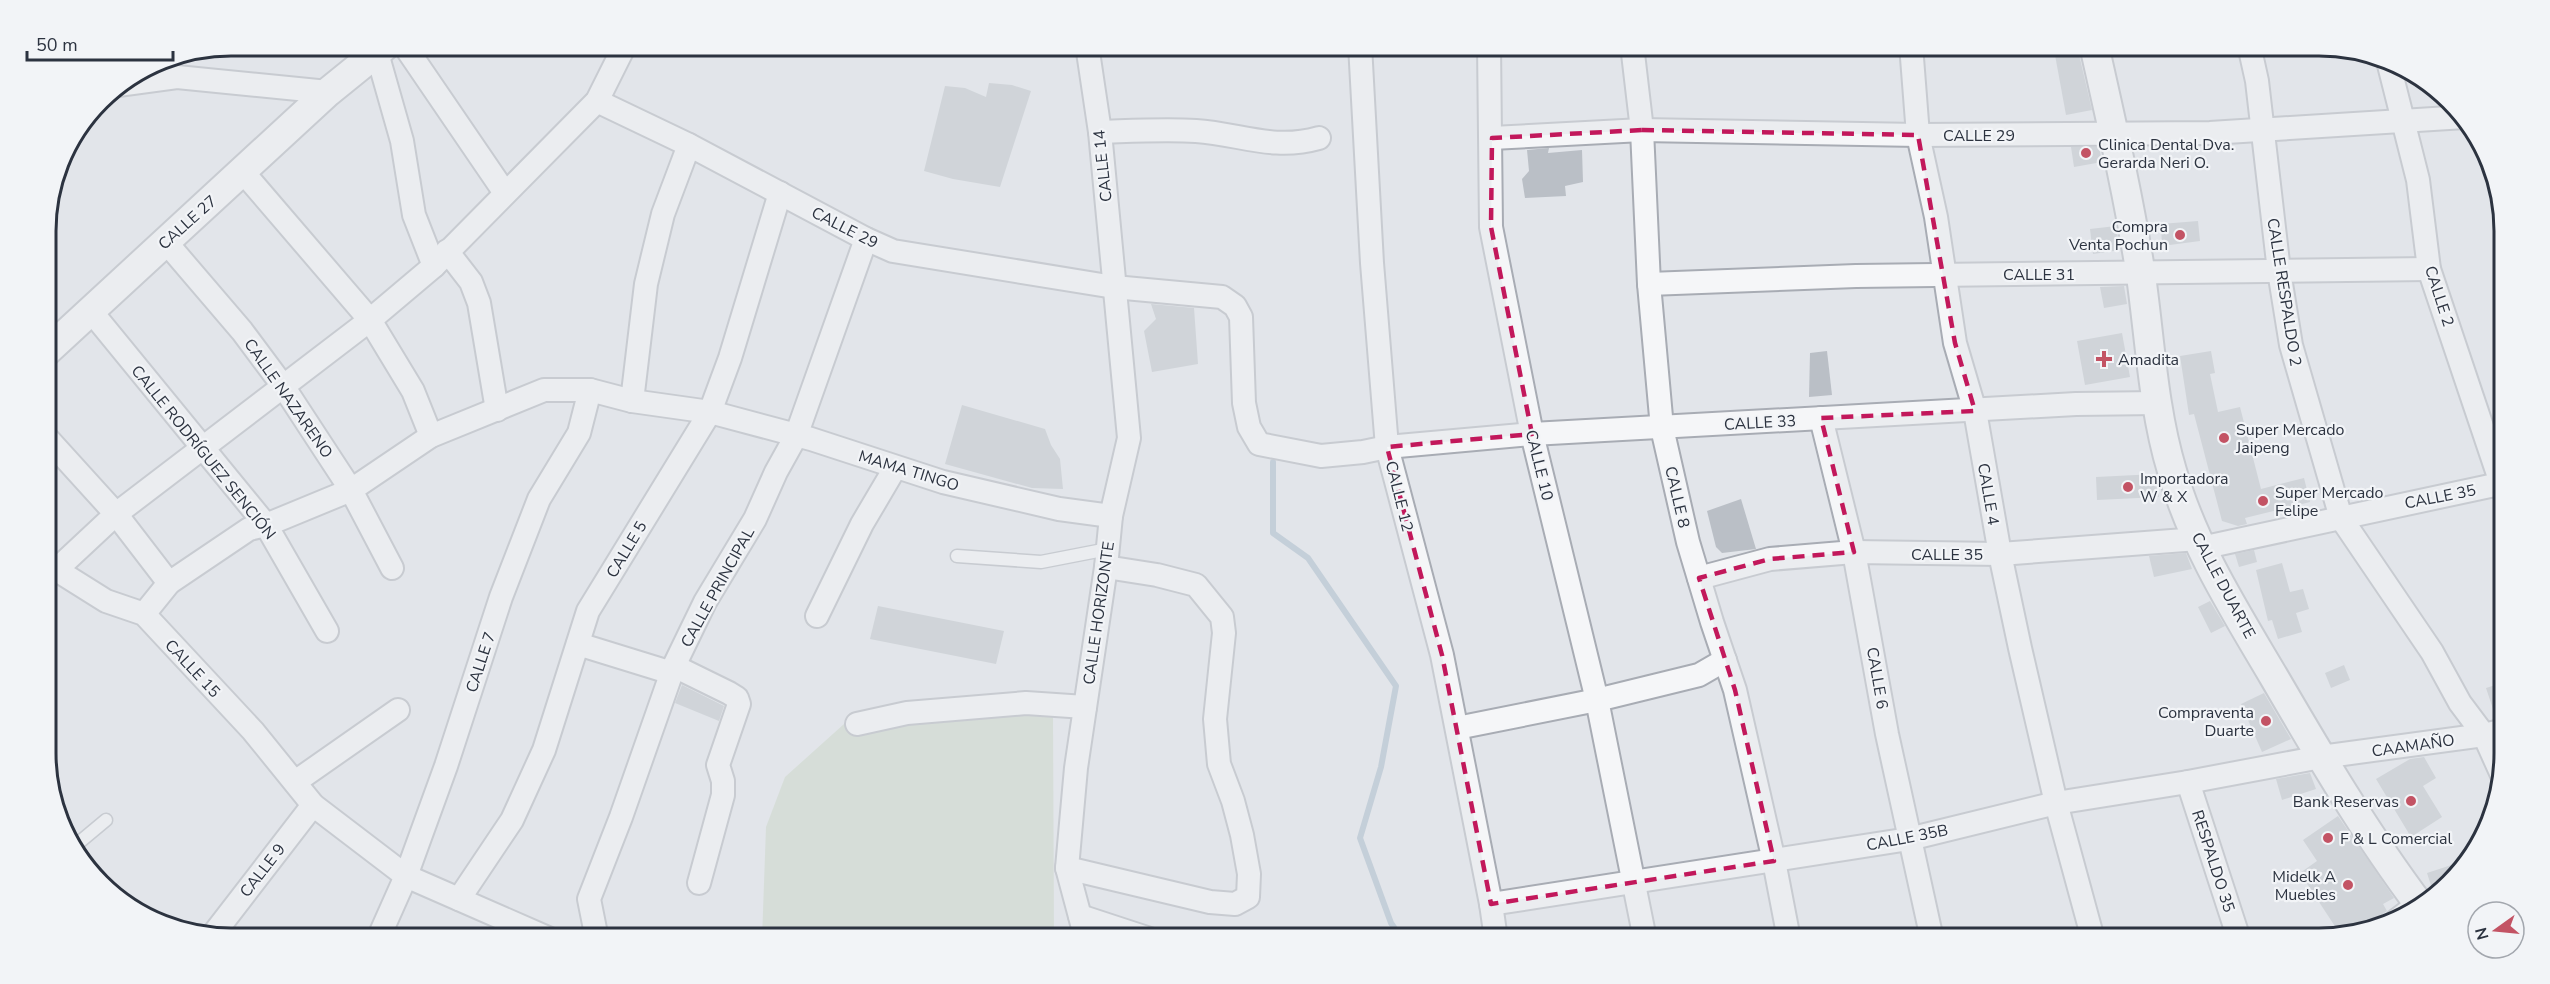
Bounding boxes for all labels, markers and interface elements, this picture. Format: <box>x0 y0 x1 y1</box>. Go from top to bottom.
scale bar <box>27 24 172 62</box>
text: 50 m <box>36 33 78 57</box>
street label: CALLE 29 <box>1943 125 2015 147</box>
street label: CALLE 14 <box>1088 128 1118 203</box>
place label: Clinica Dental Dva. Gerarda Neri O. <box>2098 134 2234 174</box>
marker: Clinica Dental Dva. Gerarda Neri O. <box>2079 146 2093 160</box>
street label: CALLE 27 <box>153 190 222 255</box>
street label: CALLE 29 <box>807 202 882 254</box>
place label: Compra Venta Pochun <box>2068 216 2168 256</box>
street label: CALLE RESPALDO 2 <box>2261 216 2307 368</box>
marker: Compra Venta Pochun <box>2173 228 2187 242</box>
street label: CALLE 2 <box>2419 263 2459 329</box>
street label: CALLE 31 <box>2003 264 2075 286</box>
street label: CALLE NAZARENO <box>239 334 338 463</box>
place label: Amadita <box>2118 349 2179 371</box>
marker: Amadita <box>2095 350 2113 368</box>
street label: CALLE RODRÍGUEZ SENCIÓN <box>126 361 281 545</box>
street label: CALLE 33 <box>1723 410 1797 436</box>
place label: Super Mercado Jaipeng <box>2235 419 2344 459</box>
street label: CALLE 10 <box>1520 428 1558 503</box>
marker: Super Mercado Jaipeng <box>2217 431 2231 445</box>
street label: MAMA TINGO <box>856 445 962 497</box>
street label: CALLE 12 <box>1380 459 1418 534</box>
street label: CALLE 4 <box>1972 461 2004 527</box>
street label: CALLE 8 <box>1659 464 1695 530</box>
place label: Importadora W & X <box>2140 468 2229 508</box>
street label: CALLE 35 <box>2403 479 2478 515</box>
marker: Importadora W & X <box>2121 480 2135 494</box>
place label: Super Mercado Felipe <box>2275 482 2383 522</box>
marker: Super Mercado Felipe <box>2256 494 2270 508</box>
street label: CALLE 5 <box>601 517 652 582</box>
street label: CALLE PRINCIPAL <box>676 523 760 651</box>
street label: CALLE DUARTE <box>2186 528 2260 642</box>
street label: CALLE HORIZONTE <box>1078 540 1120 686</box>
street label: CALLE 35 <box>1911 544 1983 566</box>
street label: CALLE 7 <box>461 629 501 695</box>
street label: CALLE 15 <box>160 635 225 703</box>
street label: CALLE 6 <box>1861 645 1893 711</box>
place label: Compraventa Duarte <box>2158 702 2254 742</box>
marker: Compraventa Duarte <box>2259 714 2273 728</box>
street label: CAAMAÑO <box>2370 729 2456 763</box>
place label: Bank Reservas <box>2293 791 2399 813</box>
marker: Bank Reservas <box>2404 794 2418 808</box>
street label: RESPALDO 35 <box>2186 807 2240 915</box>
street label: CALLE 35B <box>1864 819 1950 857</box>
place label: F & L Comercial <box>2340 828 2452 850</box>
marker: F & L Comercial <box>2321 831 2335 845</box>
street label: CALLE 9 <box>235 839 291 902</box>
place label: Midelk A Muebles <box>2272 866 2336 906</box>
marker: Midelk A Muebles <box>2341 878 2355 892</box>
north arrow <box>2466 900 2526 960</box>
text: N <box>2470 925 2495 942</box>

